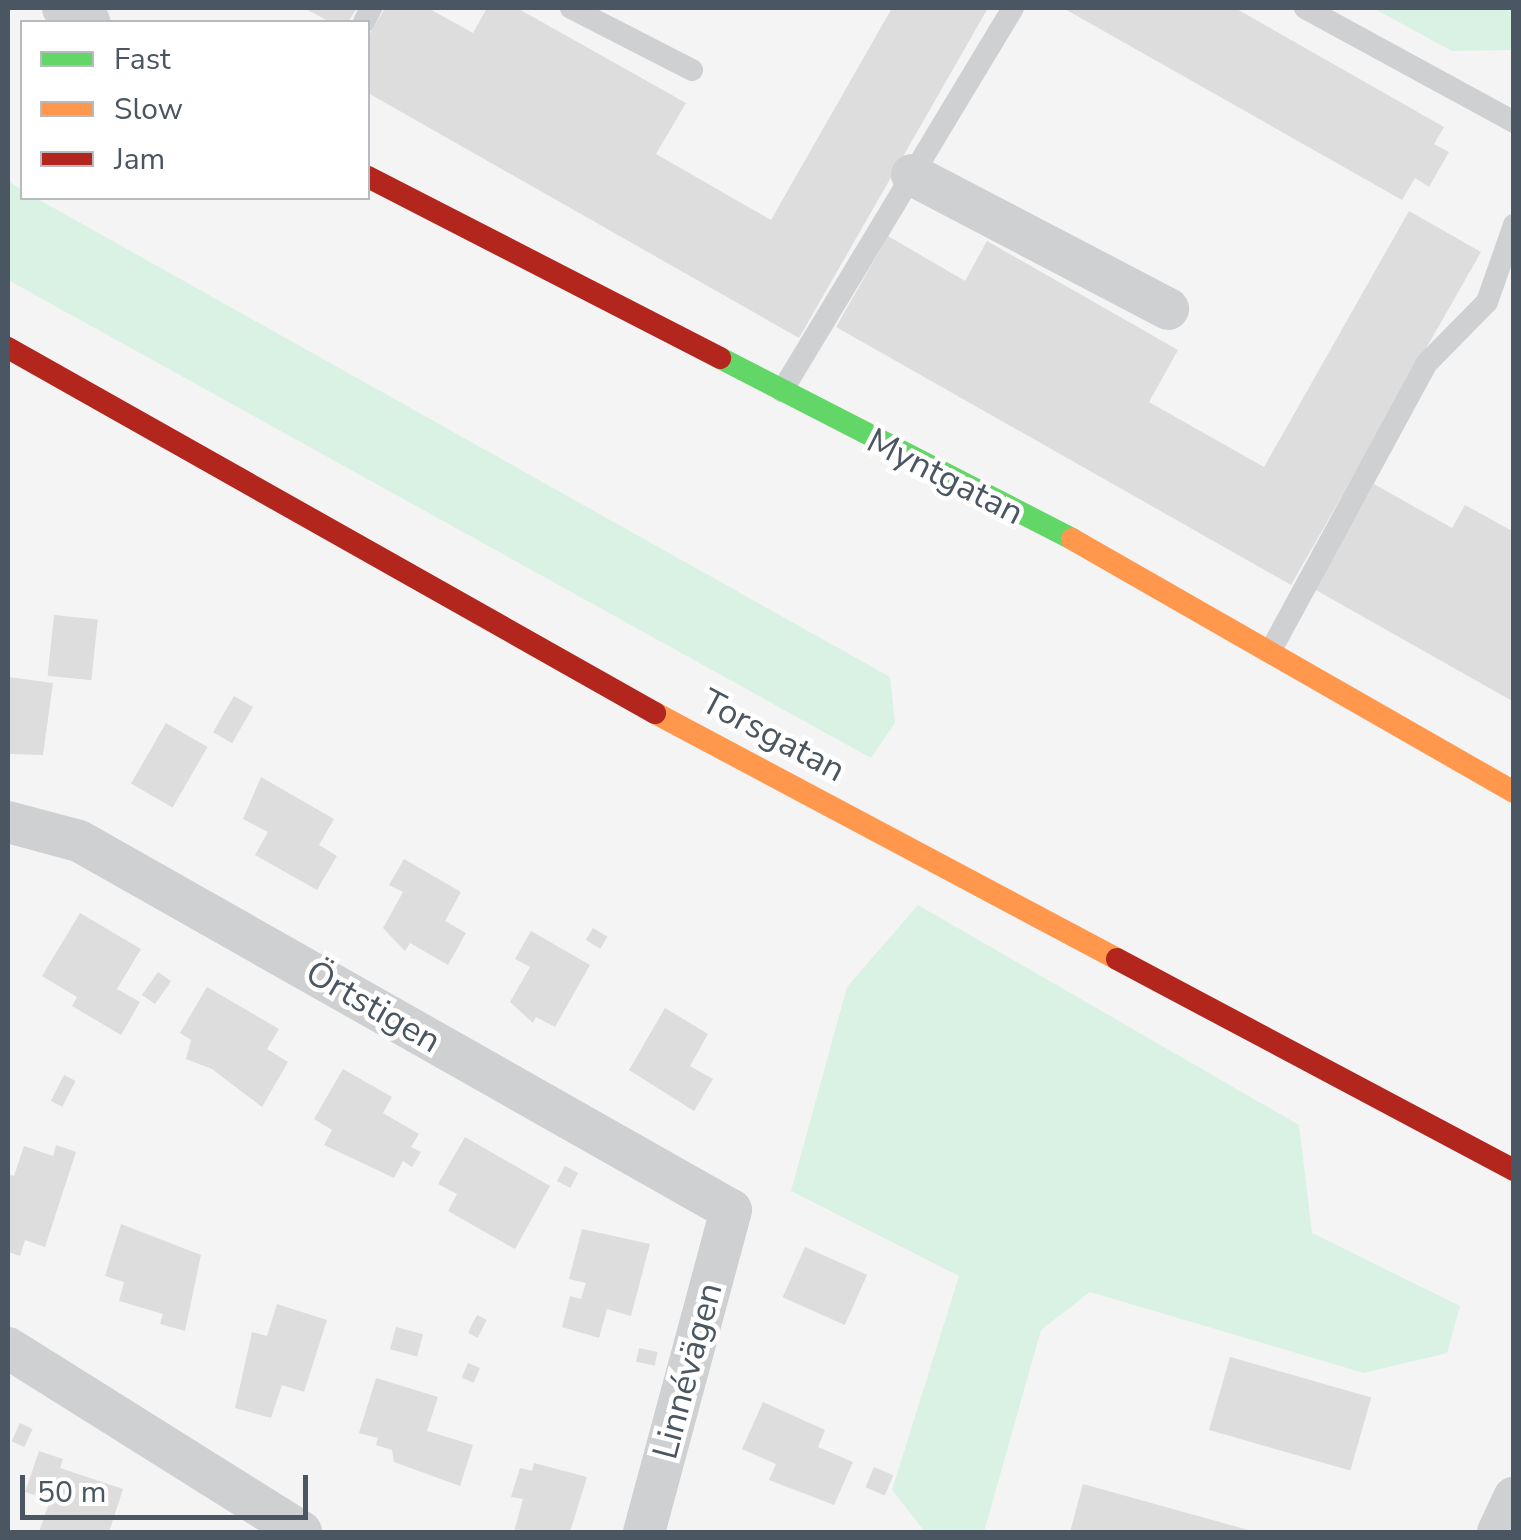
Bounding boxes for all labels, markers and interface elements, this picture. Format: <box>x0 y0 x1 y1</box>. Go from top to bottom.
legend <box>20 20 370 200</box>
text: Fast <box>114 39 171 80</box>
text: Slow <box>114 89 183 130</box>
text: Jam <box>114 139 165 180</box>
street label: Myntgatan <box>860 420 1030 534</box>
street label: Torsgatan <box>694 681 852 791</box>
street label: Örtstigen <box>298 952 448 1062</box>
street label: Linnévägen <box>644 1278 732 1464</box>
scale bar <box>25 1455 312 1517</box>
text: 50 m <box>37 1472 106 1513</box>

